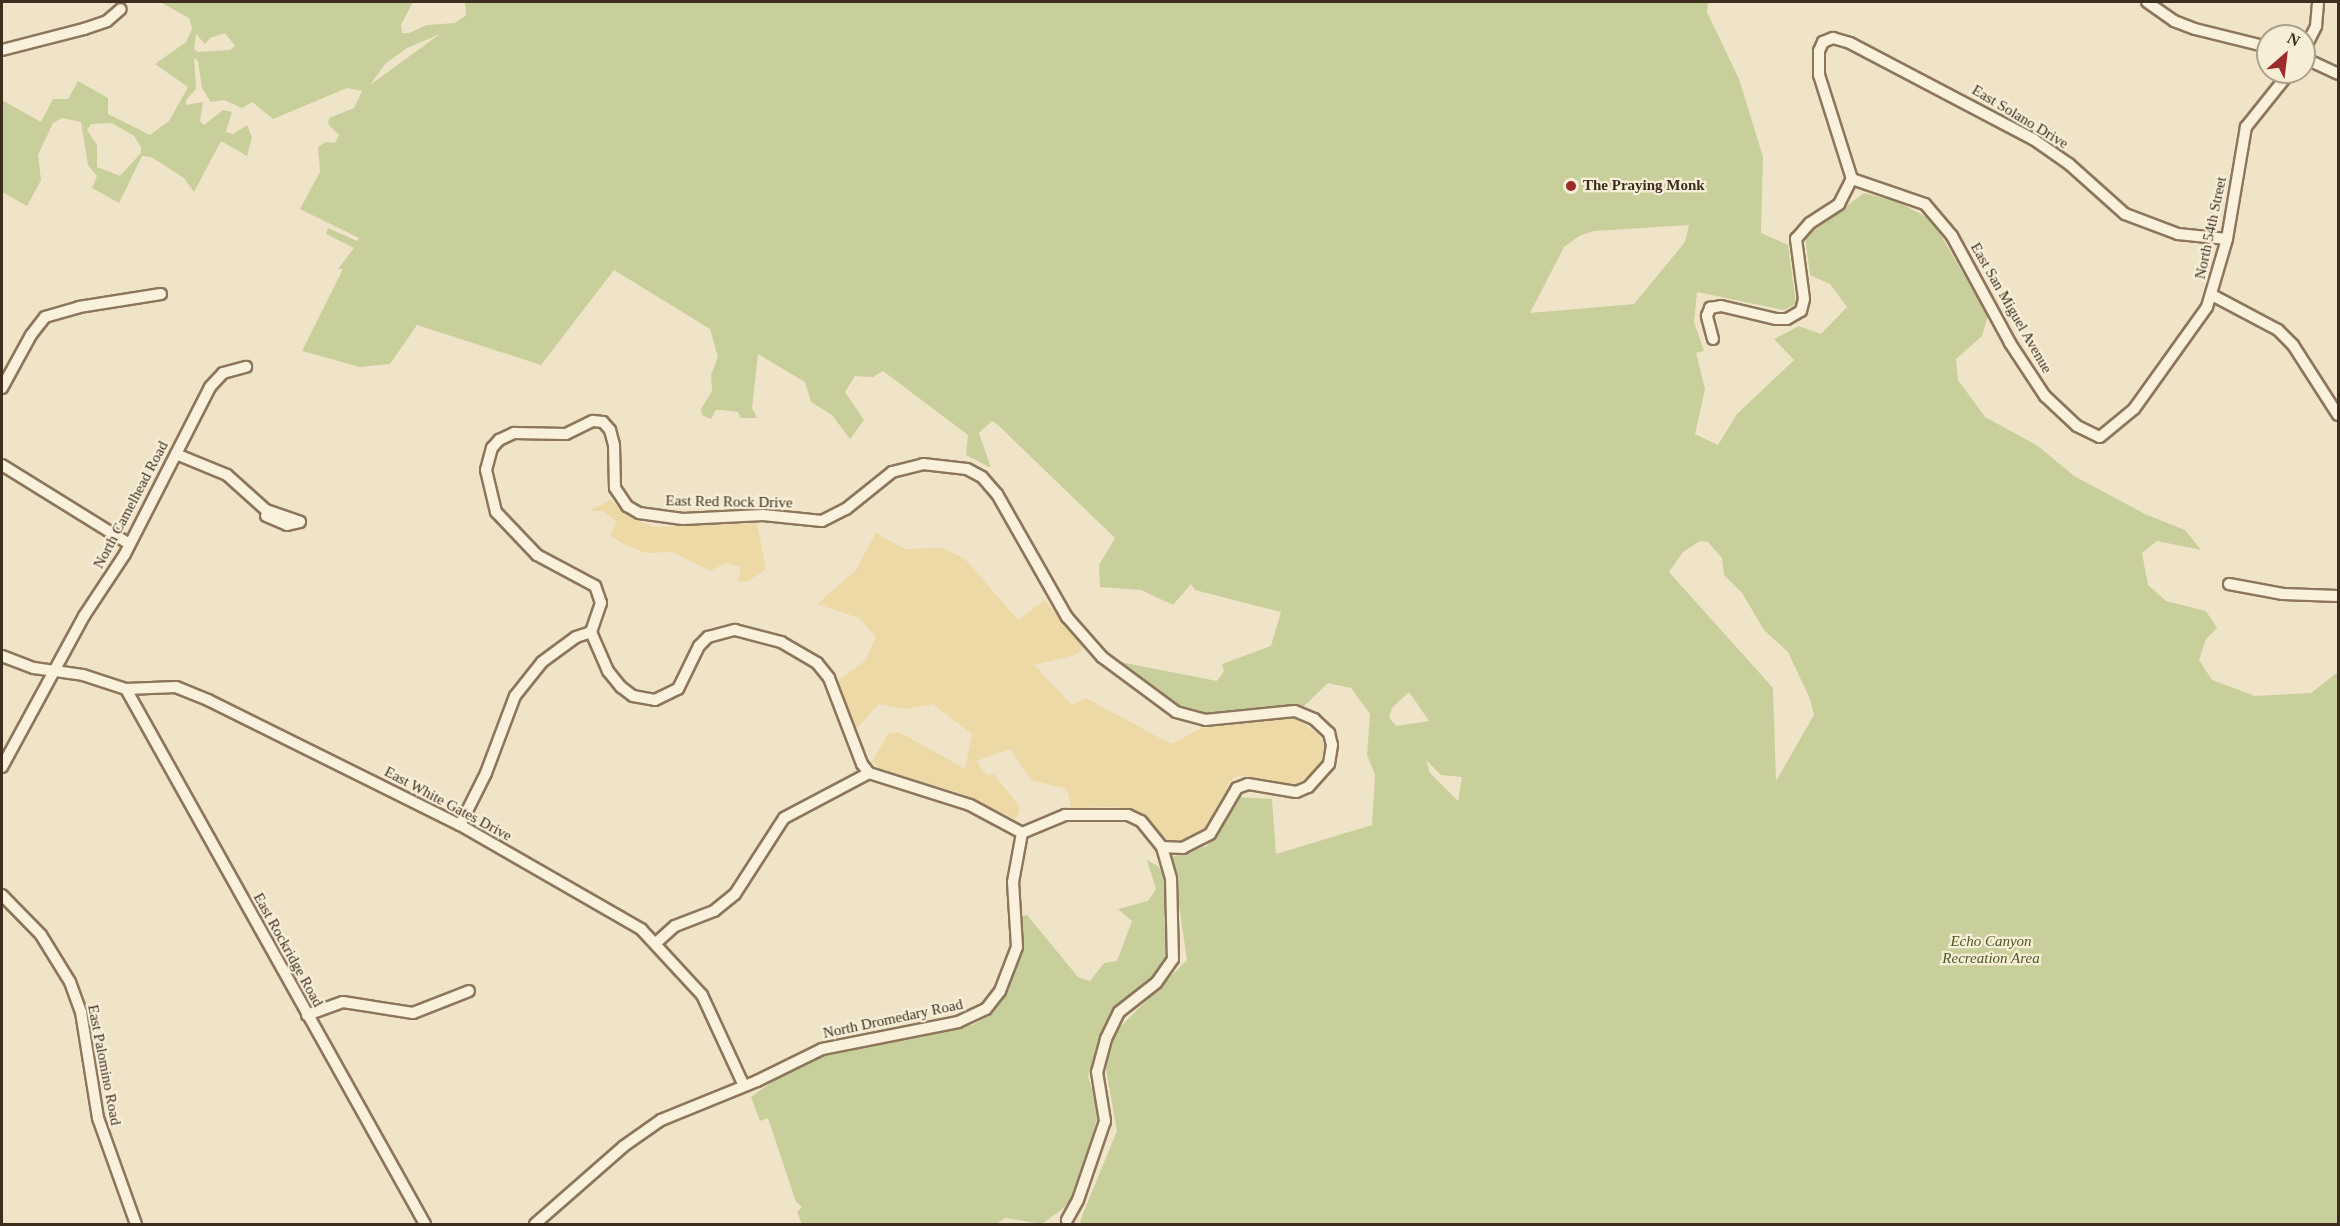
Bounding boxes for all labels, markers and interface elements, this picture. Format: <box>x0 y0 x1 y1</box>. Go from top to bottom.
north arrow <box>2256 24 2316 84</box>
text: N <box>2285 29 2303 50</box>
street label: East Solano Drive <box>1969 81 2071 153</box>
street label: North 54th Street <box>2191 175 2231 281</box>
place label: The Praying Monk <box>1583 177 1705 195</box>
marker: The Praying Monk <box>1564 179 1578 193</box>
street label: East San Miguel Avenue <box>1966 239 2056 377</box>
street label: North Camelhead Road <box>90 438 172 572</box>
street label: East Red Rock Drive <box>665 492 793 512</box>
street label: East White Gates Drive <box>381 763 515 845</box>
street label: East Rockridge Road <box>249 890 327 1010</box>
park label: Echo Canyon Recreation Area <box>1942 932 2040 967</box>
street label: North Dromedary Road <box>821 995 965 1043</box>
street label: East Palomino Road <box>83 1003 125 1127</box>

